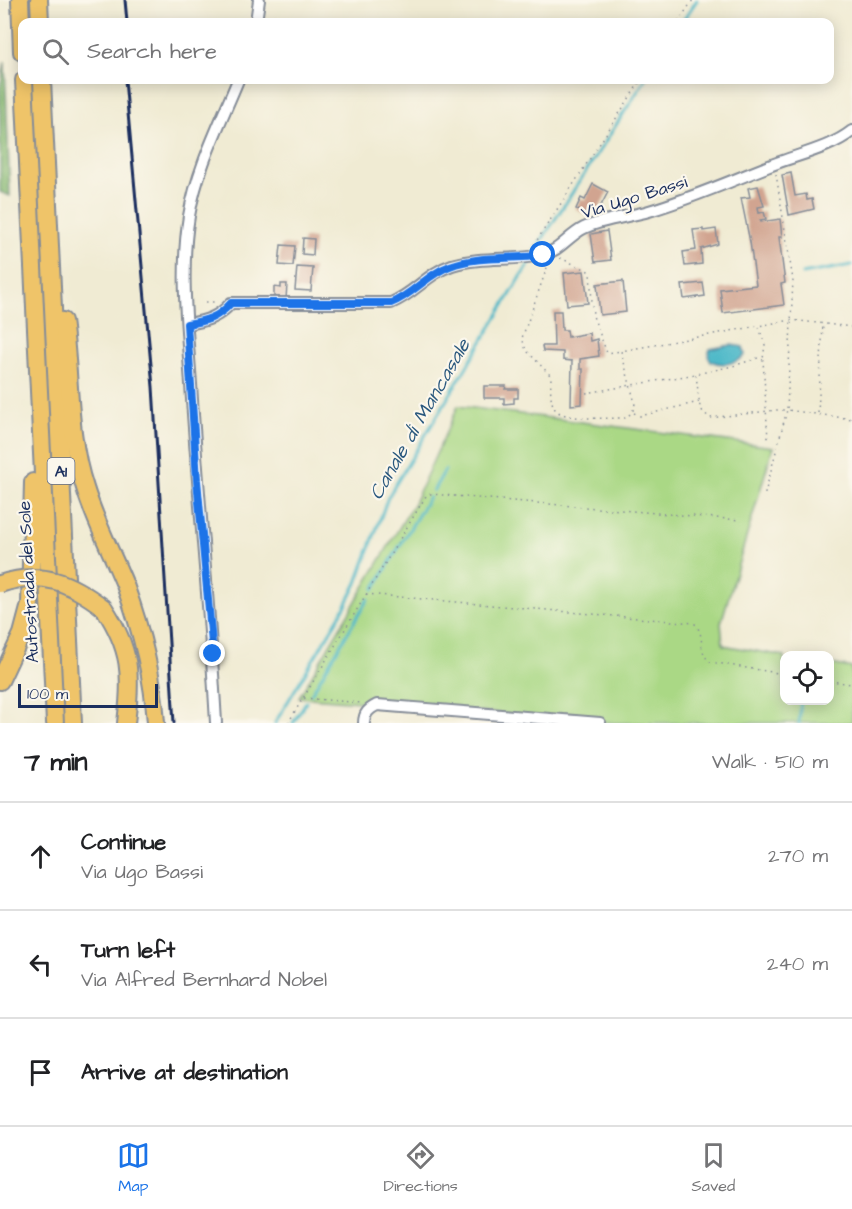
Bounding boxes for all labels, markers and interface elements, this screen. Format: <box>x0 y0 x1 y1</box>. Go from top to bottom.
search box <box>18 18 834 84</box>
icon: search <box>39 35 72 68</box>
text: Search here <box>87 36 217 67</box>
street label: Via Ugo Bassi <box>578 169 691 226</box>
route start <box>529 241 555 267</box>
water label: Canale di Mancasale <box>362 333 478 505</box>
road number: A1 <box>48 458 74 484</box>
street label: Autostrada del Sole <box>12 500 45 664</box>
route end <box>199 640 225 666</box>
map controls <box>780 651 834 705</box>
button: locate <box>780 651 834 705</box>
scale bar <box>18 681 158 708</box>
text: 100 m <box>27 683 68 705</box>
text: 7 min <box>24 744 88 780</box>
text: Walk · 510 m <box>712 748 828 776</box>
text: Continue <box>81 827 166 858</box>
icon: ahead <box>24 840 57 873</box>
text: 270 m <box>768 842 828 870</box>
text: Via Ugo Bassi <box>81 858 203 886</box>
text: Turn left <box>81 935 175 966</box>
icon: left <box>24 948 57 981</box>
text: 240 m <box>767 950 828 978</box>
text: Via Alfred Bernhard Nobel <box>81 966 327 994</box>
icon: arrive <box>24 1056 57 1089</box>
text: Arrive at destination <box>81 1057 288 1088</box>
tab: Map <box>117 1139 150 1197</box>
tab: Directions <box>384 1139 458 1197</box>
tab: Saved <box>692 1139 735 1197</box>

